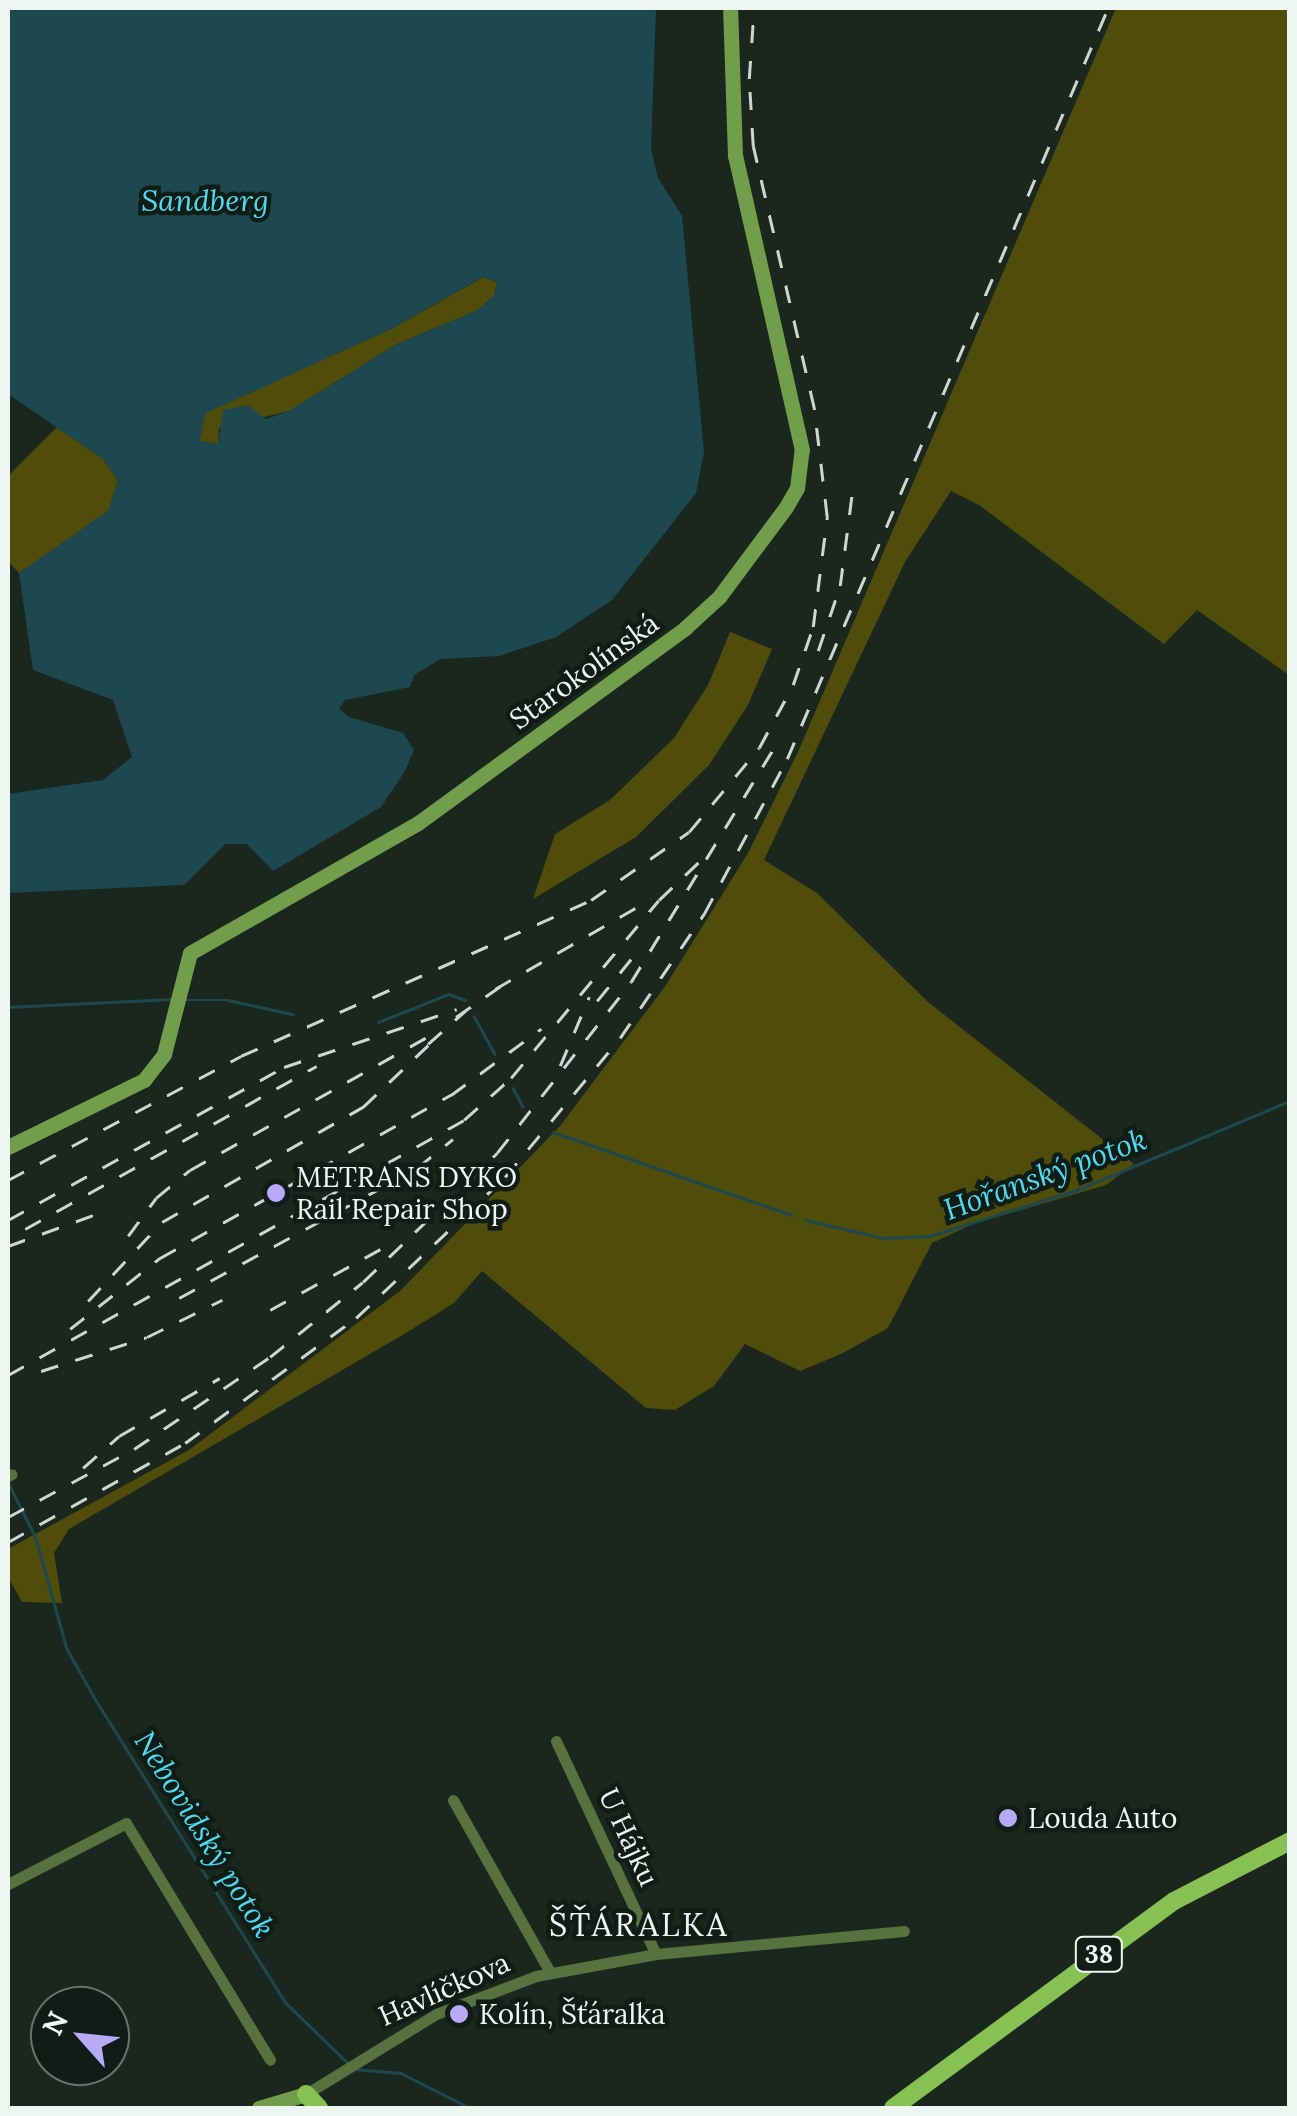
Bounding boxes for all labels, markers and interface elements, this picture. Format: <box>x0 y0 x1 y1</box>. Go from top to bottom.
water label: Sandberg <box>141 182 269 218</box>
street label: Starokolínská <box>503 606 665 736</box>
water label: Hořanský potok <box>939 1121 1151 1227</box>
place label: METRANS DYKO Rail Repair Shop <box>296 1160 517 1226</box>
marker: METRANS DYKO Rail Repair Shop <box>265 1182 287 1204</box>
water label: Nebovidský potok <box>127 1724 283 1944</box>
street label: U Hájku <box>592 1783 666 1891</box>
place label: Louda Auto <box>1028 1801 1177 1835</box>
marker: Louda Auto <box>997 1807 1019 1829</box>
district label: ŠŤÁRALKA <box>549 1906 729 1944</box>
road number: 38 <box>1074 1934 1124 1974</box>
street label: Havlíčkova <box>373 1945 515 2033</box>
north arrow <box>30 1986 130 2086</box>
place label: Kolín, Šťáralka <box>479 1997 666 2031</box>
marker: Kolín, Šťáralka <box>448 2003 470 2025</box>
text: N <box>34 2005 76 2041</box>

